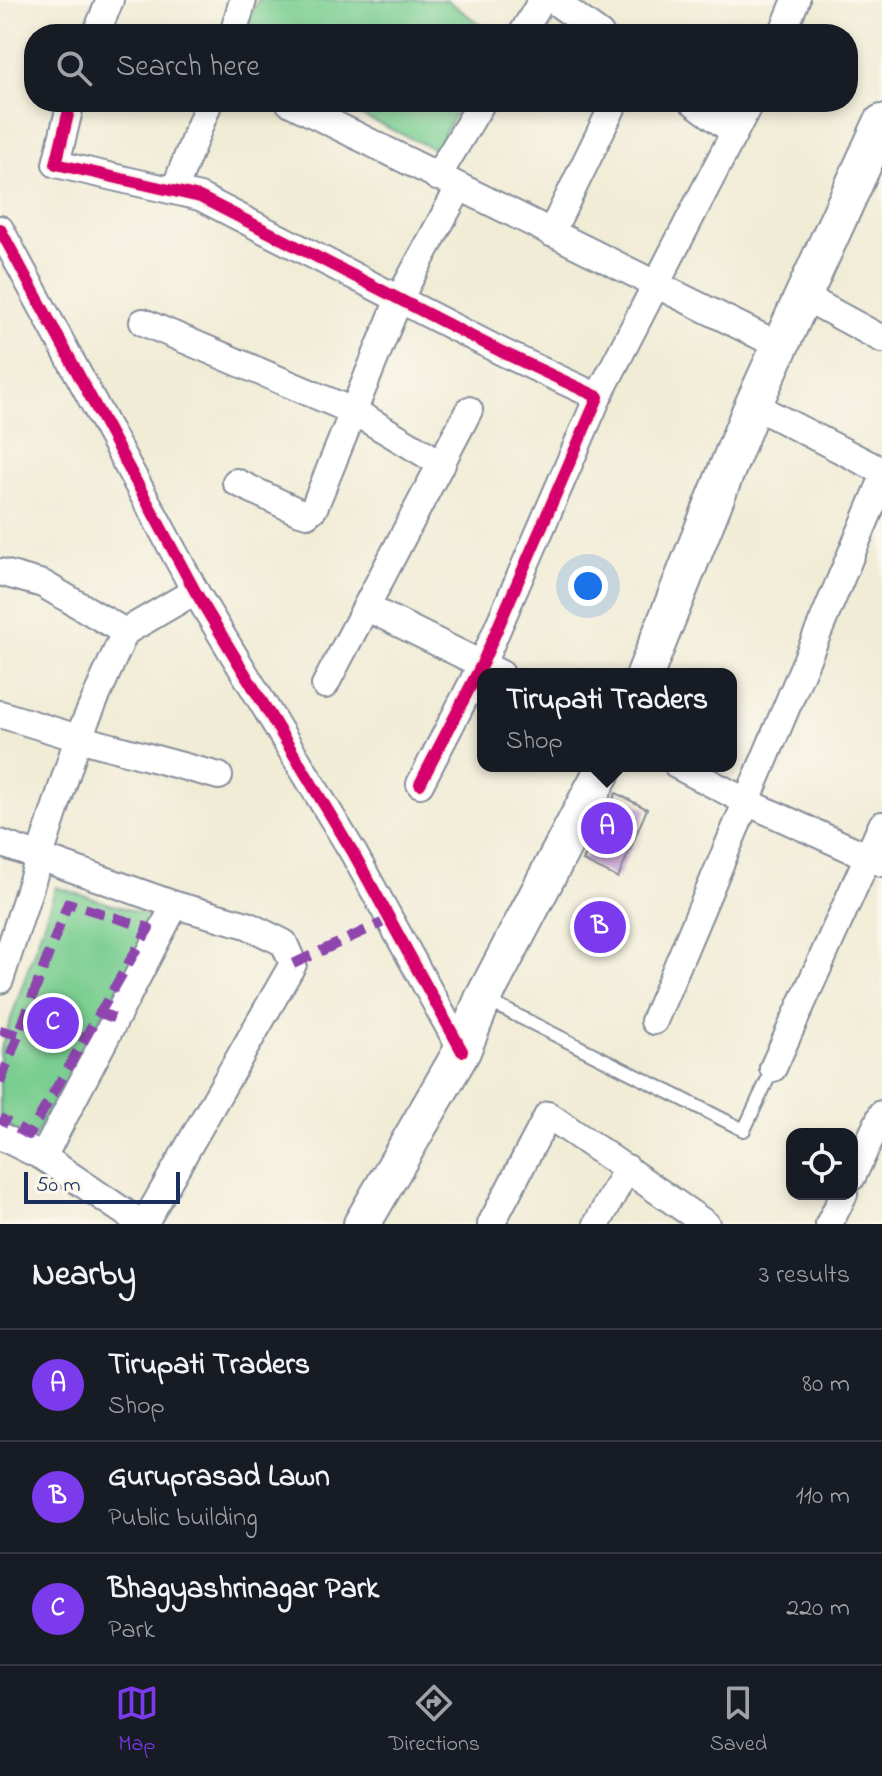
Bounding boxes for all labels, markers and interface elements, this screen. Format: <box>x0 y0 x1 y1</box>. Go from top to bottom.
search box <box>24 24 858 112</box>
icon: search <box>52 46 96 90</box>
text: Search here <box>116 46 260 90</box>
your location <box>568 566 608 606</box>
popup <box>477 668 737 772</box>
text: Tirupati Traders <box>506 679 708 723</box>
text: Shop <box>506 723 563 761</box>
pin: A <box>581 798 633 858</box>
pin: B <box>574 897 626 957</box>
pin: C <box>27 993 79 1053</box>
map controls <box>786 1128 858 1200</box>
button: locate <box>786 1128 858 1200</box>
scale bar <box>24 1168 180 1204</box>
text: 50 m <box>36 1170 81 1202</box>
text: Nearby <box>32 1251 136 1301</box>
text: 3 results <box>759 1257 850 1295</box>
text: Tirupati Traders <box>108 1344 310 1388</box>
text: A <box>50 1366 66 1404</box>
text: 80 m <box>802 1366 850 1404</box>
text: Shop <box>108 1388 165 1426</box>
text: Guruprasad Lawn <box>108 1456 330 1500</box>
text: B <box>49 1478 67 1516</box>
text: 110 m <box>796 1478 850 1516</box>
text: Public building <box>108 1500 258 1538</box>
text: Bhagyashrinagar Park <box>108 1568 379 1612</box>
text: C <box>51 1590 65 1628</box>
text: 220 m <box>786 1590 850 1628</box>
text: Park <box>108 1612 155 1650</box>
tab: Map <box>115 1681 159 1761</box>
tab: Directions <box>389 1681 480 1761</box>
tab: Saved <box>710 1681 767 1761</box>

